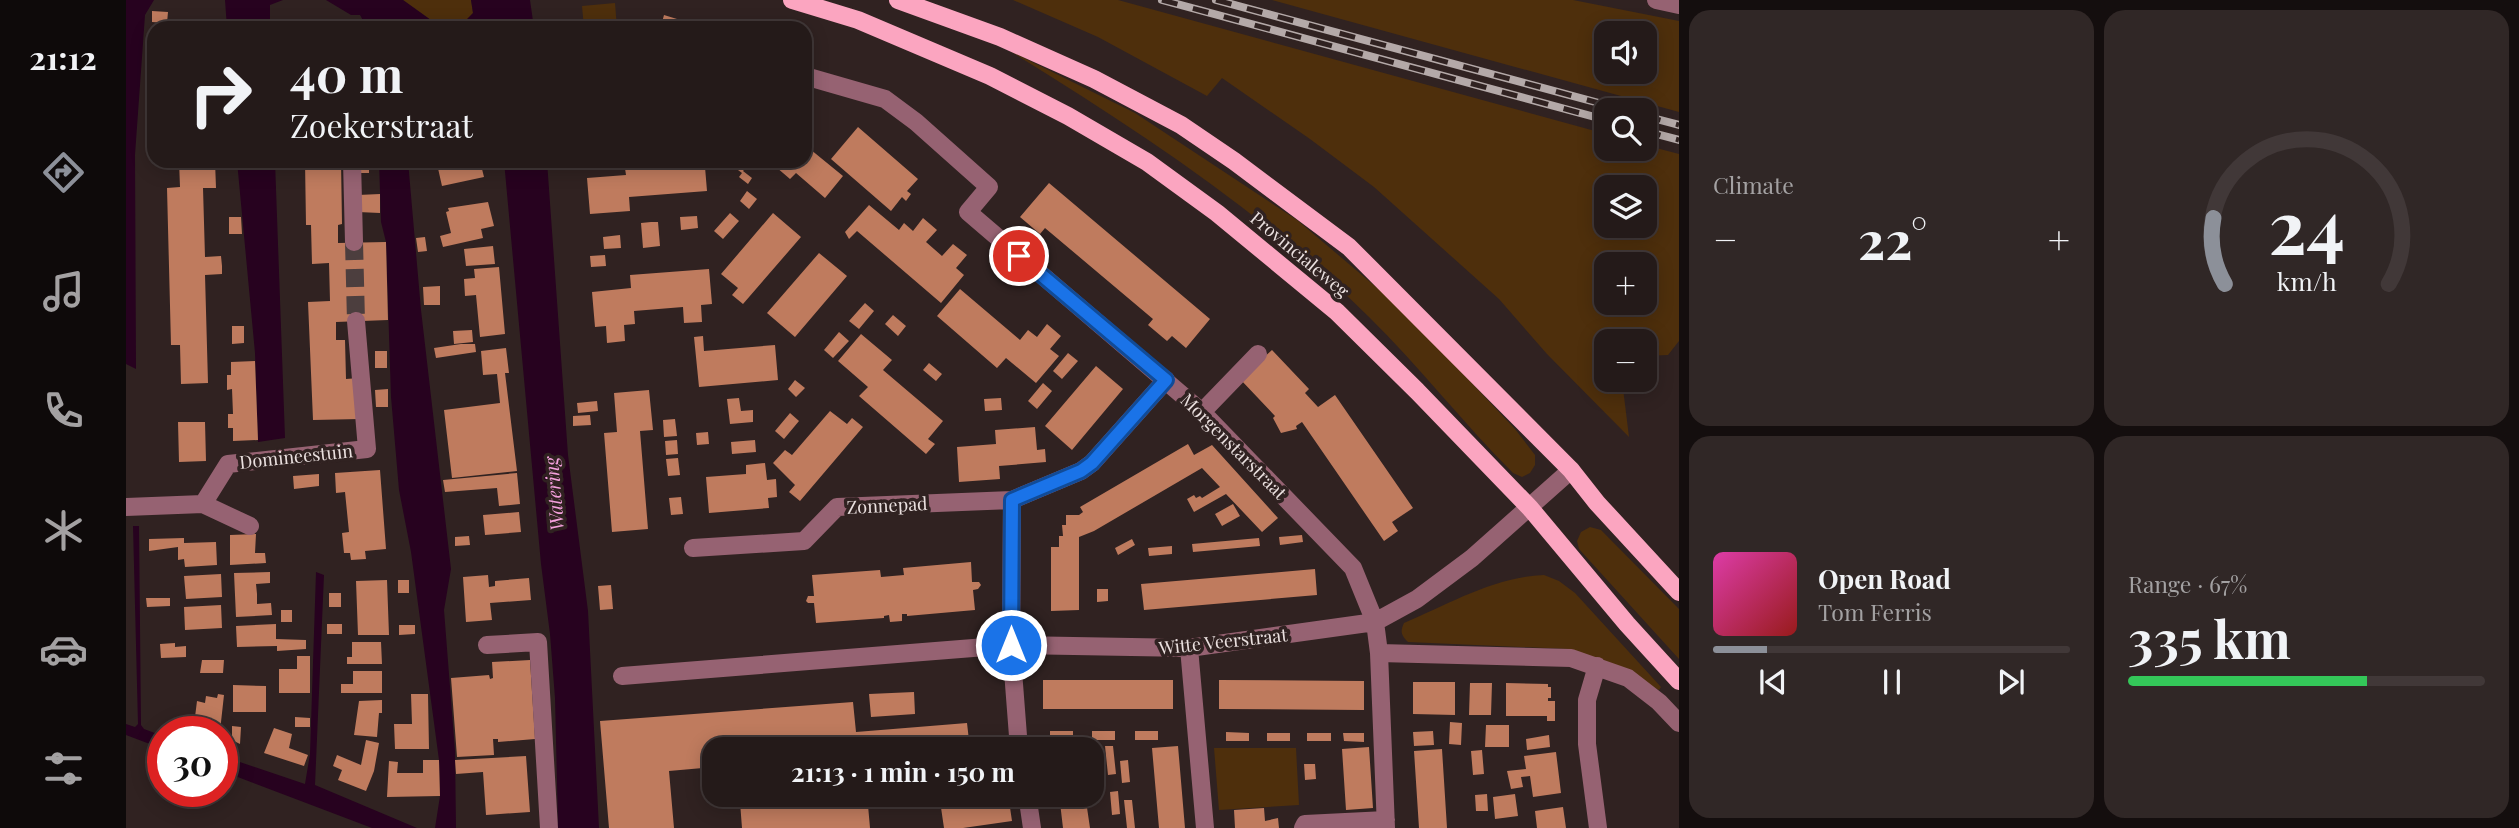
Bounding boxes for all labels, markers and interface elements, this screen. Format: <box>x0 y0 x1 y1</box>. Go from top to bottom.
map controls <box>1594 21 1657 392</box>
button: sound <box>1594 21 1657 84</box>
text: 21:12 <box>29 35 97 78</box>
text: 40 m <box>290 40 403 105</box>
icon: right <box>175 49 266 140</box>
button: search <box>1594 98 1657 161</box>
text: Zoekerstraat <box>290 103 473 146</box>
icon: directions <box>39 148 88 197</box>
text: Climate <box>1713 169 1794 200</box>
button: layers <box>1594 175 1657 238</box>
text: 24 <box>2268 175 2345 272</box>
text: 22° <box>1858 204 1927 273</box>
street label: Provincialeweg <box>1246 206 1355 303</box>
text: − <box>1713 213 1738 264</box>
text: + <box>2048 213 2070 264</box>
pin <box>989 226 1049 286</box>
icon: arrive <box>1000 237 1038 275</box>
button: + <box>1594 252 1657 315</box>
text: km/h <box>2277 264 2337 297</box>
icon: music <box>39 267 88 316</box>
button: − <box>1594 329 1657 392</box>
icon: phone <box>39 386 88 435</box>
street label: Morgenstarstraat <box>1176 388 1293 505</box>
street label: Domineestuin <box>238 438 354 474</box>
water label: Watering <box>537 455 569 532</box>
street label: Zonnepad <box>846 491 929 519</box>
icon: climate <box>39 506 88 555</box>
text: Open Road <box>1818 561 1951 596</box>
text: Range · 67% <box>2128 568 2247 599</box>
text: Tom Ferris <box>1818 596 1932 627</box>
text: 335 km <box>2128 603 2291 672</box>
position arrow <box>974 608 1048 682</box>
street label: Witte Veerstraat <box>1156 622 1289 660</box>
icon: car <box>39 625 88 674</box>
icon: previous <box>1754 663 1792 701</box>
icon: pause <box>1873 663 1911 701</box>
icon: next <box>1992 663 2030 701</box>
speed limit sign: 30 <box>147 716 238 807</box>
icon: filters <box>39 744 88 793</box>
text: 21:13 · 1 min · 150 m <box>791 754 1015 789</box>

